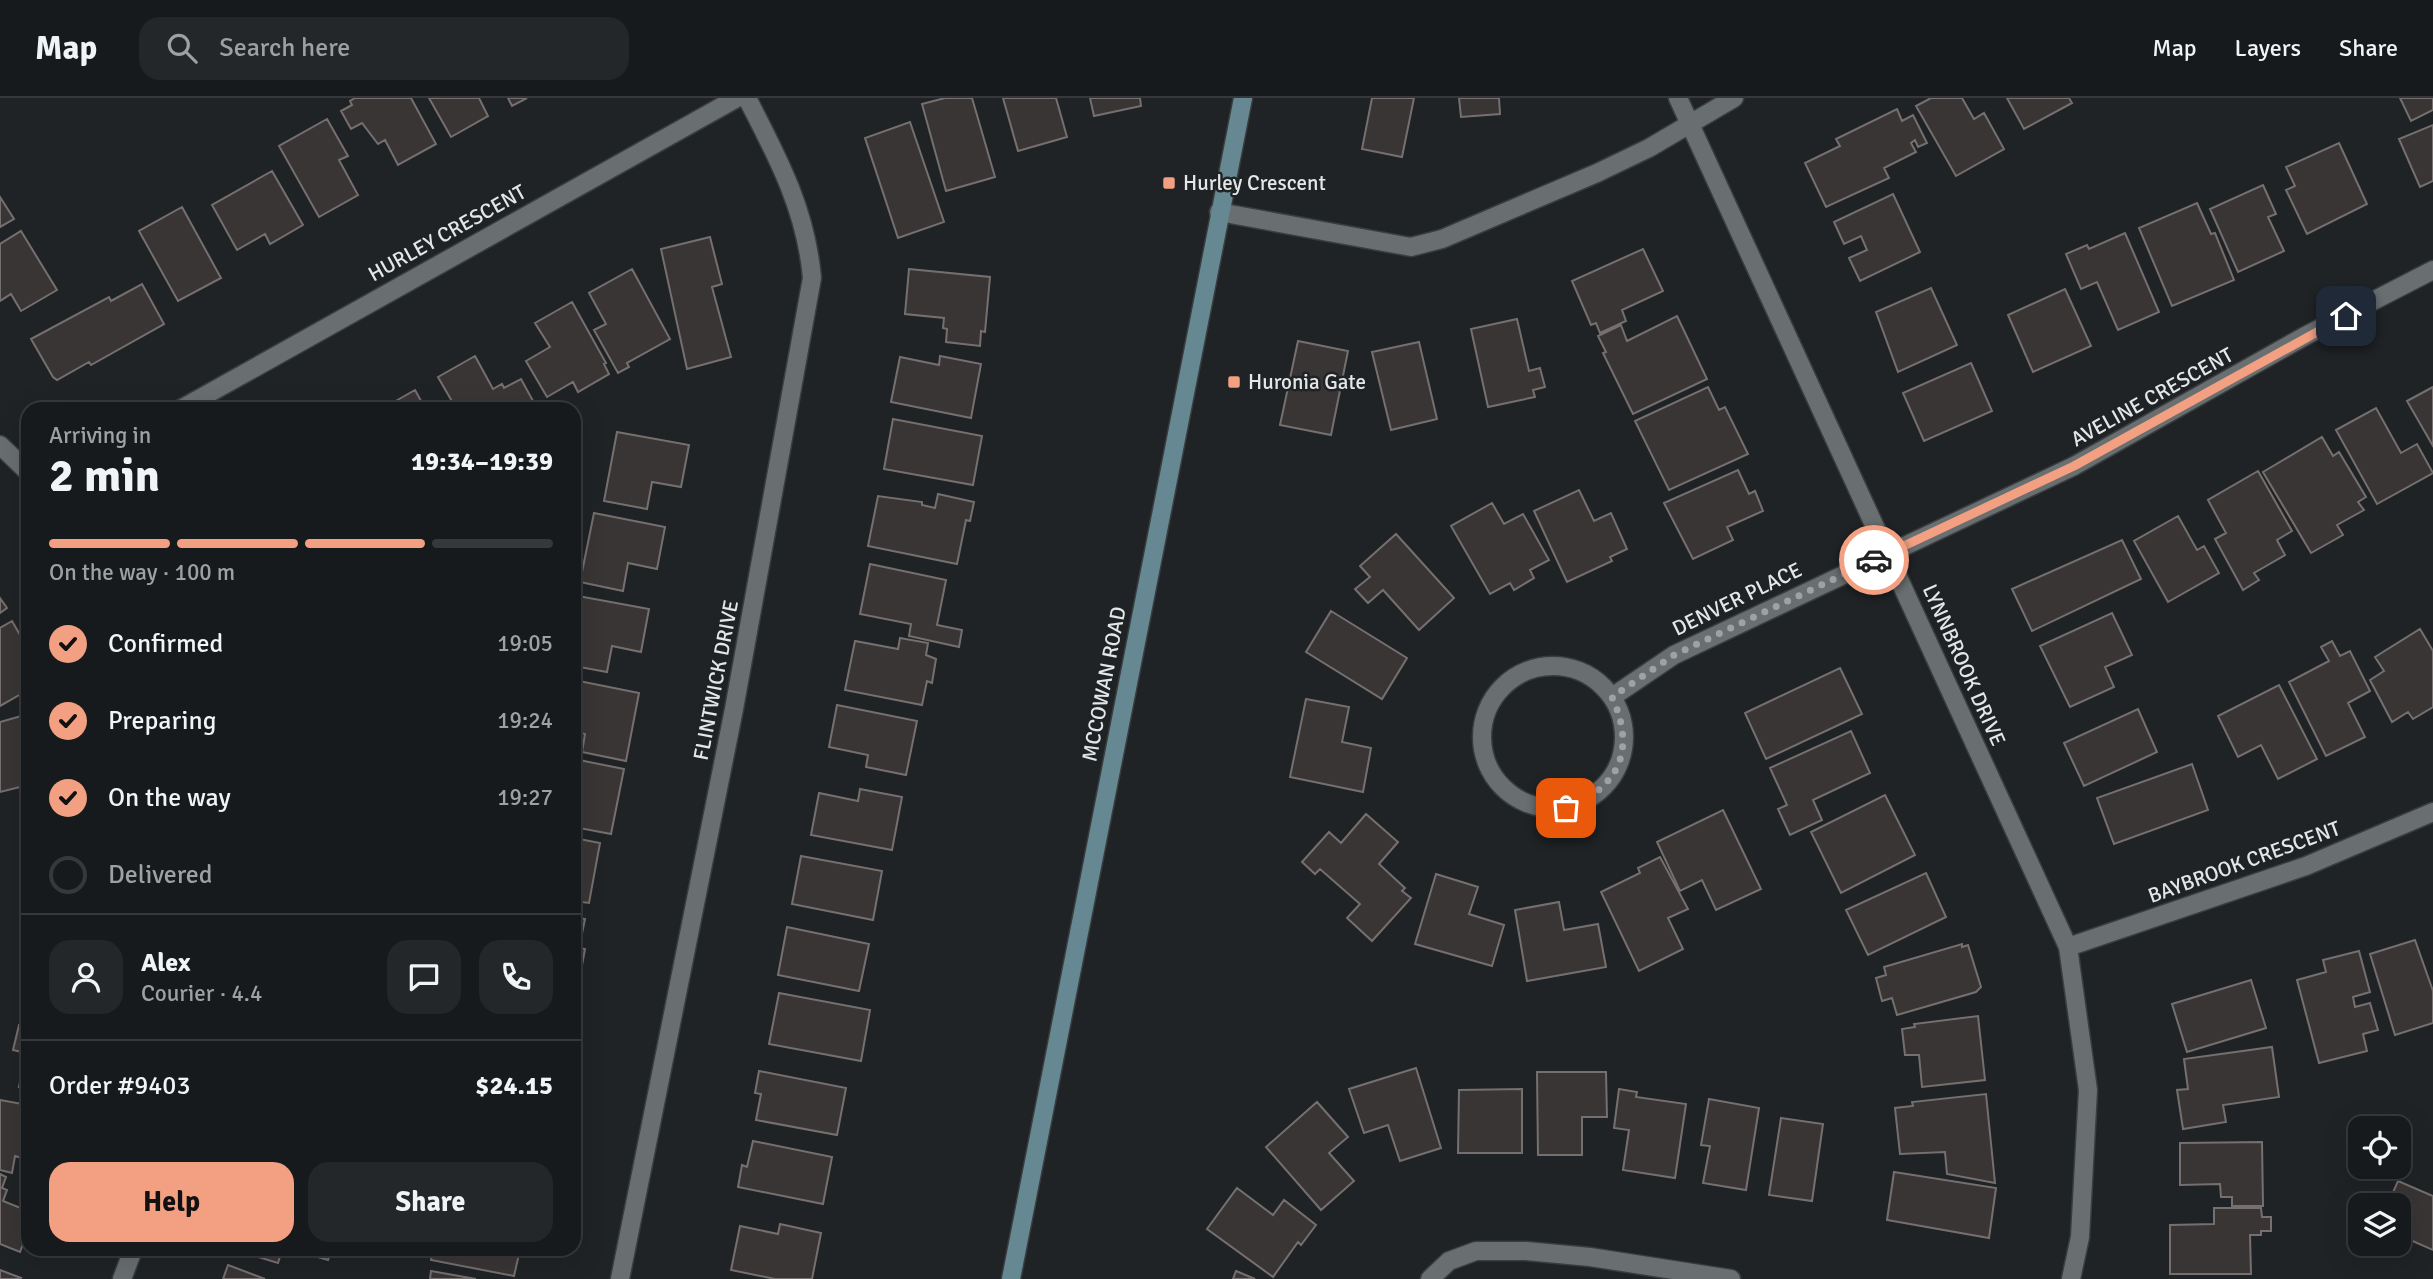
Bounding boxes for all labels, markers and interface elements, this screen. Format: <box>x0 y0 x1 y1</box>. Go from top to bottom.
search box <box>139 17 629 80</box>
text: Map <box>35 28 97 69</box>
icon: search <box>163 29 201 67</box>
text: Search here <box>219 32 350 64</box>
text: Map <box>2152 33 2197 63</box>
text: Layers <box>2235 33 2301 63</box>
text: Share <box>2339 33 2398 63</box>
place label: Hurley Crescent <box>1183 170 1326 196</box>
marker: Hurley Crescent <box>1161 175 1177 191</box>
street label: HURLEY CRESCENT <box>363 179 531 287</box>
pin <box>2316 286 2376 346</box>
icon: home <box>2327 297 2365 335</box>
street label: AVELINE CRESCENT <box>2066 341 2238 452</box>
place label: Huronia Gate <box>1248 369 1366 395</box>
marker: Huronia Gate <box>1226 374 1242 390</box>
text: Arriving in <box>49 421 151 450</box>
text: 19:34–19:39 <box>411 446 553 478</box>
text: 2 min <box>49 448 160 504</box>
courier <box>1839 525 1909 595</box>
icon: car <box>1855 541 1893 579</box>
street label: DENVER PLACE <box>1668 556 1806 642</box>
text: On the way · 100 m <box>49 558 235 587</box>
street label: LYNNBROOK DRIVE <box>1917 580 2011 750</box>
street label: FLINTWICK DRIVE <box>688 598 744 762</box>
street label: MCCOWAN ROAD <box>1076 604 1132 764</box>
icon: check <box>49 625 87 663</box>
text: Confirmed <box>108 628 223 660</box>
text: 19:05 <box>497 629 553 658</box>
icon: check <box>49 702 87 740</box>
text: Preparing <box>108 705 216 737</box>
text: 19:24 <box>497 706 553 735</box>
pin <box>1536 778 1596 838</box>
icon: check <box>49 779 87 817</box>
text: On the way <box>108 782 231 814</box>
text: 19:27 <box>497 783 553 812</box>
icon: bag <box>1547 789 1585 827</box>
street label: BAYBROOK CRESCENT <box>2144 815 2344 909</box>
text: Delivered <box>108 859 213 891</box>
button: person <box>49 940 123 1014</box>
button: chat <box>387 940 461 1014</box>
button: phone <box>479 940 553 1014</box>
text: Alex <box>141 947 191 979</box>
text: Courier · 4.4 <box>141 979 262 1008</box>
text: Order #9403 <box>49 1070 190 1102</box>
text: $24.15 <box>475 1070 553 1102</box>
map controls <box>2348 1116 2411 1256</box>
button: locate <box>2348 1116 2411 1179</box>
button: Help <box>49 1162 294 1242</box>
button: Share <box>308 1162 553 1242</box>
button: layers <box>2348 1193 2411 1256</box>

